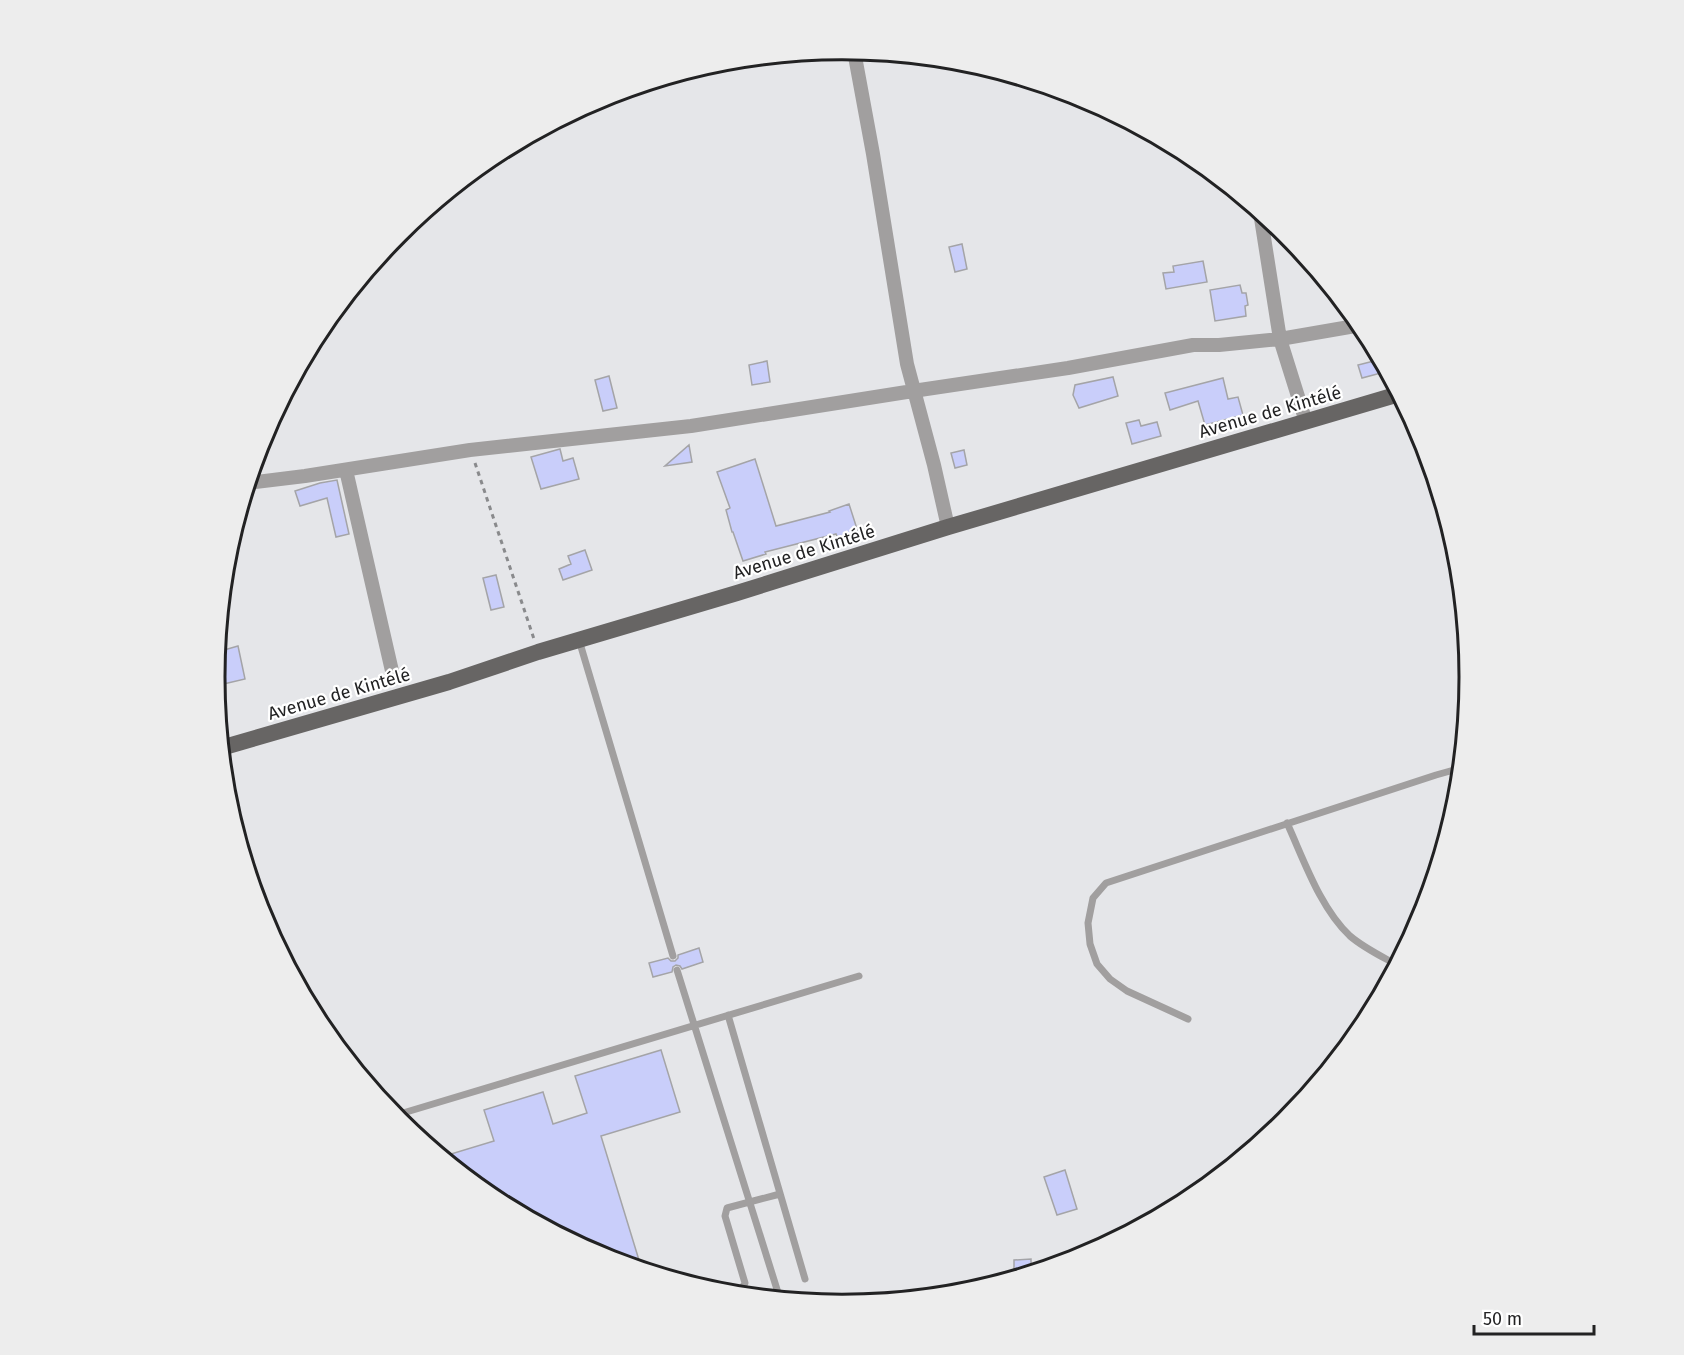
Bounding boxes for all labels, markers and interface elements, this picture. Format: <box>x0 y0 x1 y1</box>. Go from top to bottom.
street label: Avenue de Kintélé <box>1196 381 1344 443</box>
street label: Avenue de Kintélé <box>730 520 878 584</box>
street label: Avenue de Kintélé <box>265 663 413 725</box>
scale bar <box>1474 1298 1594 1336</box>
text: 50 m <box>1483 1308 1522 1330</box>

